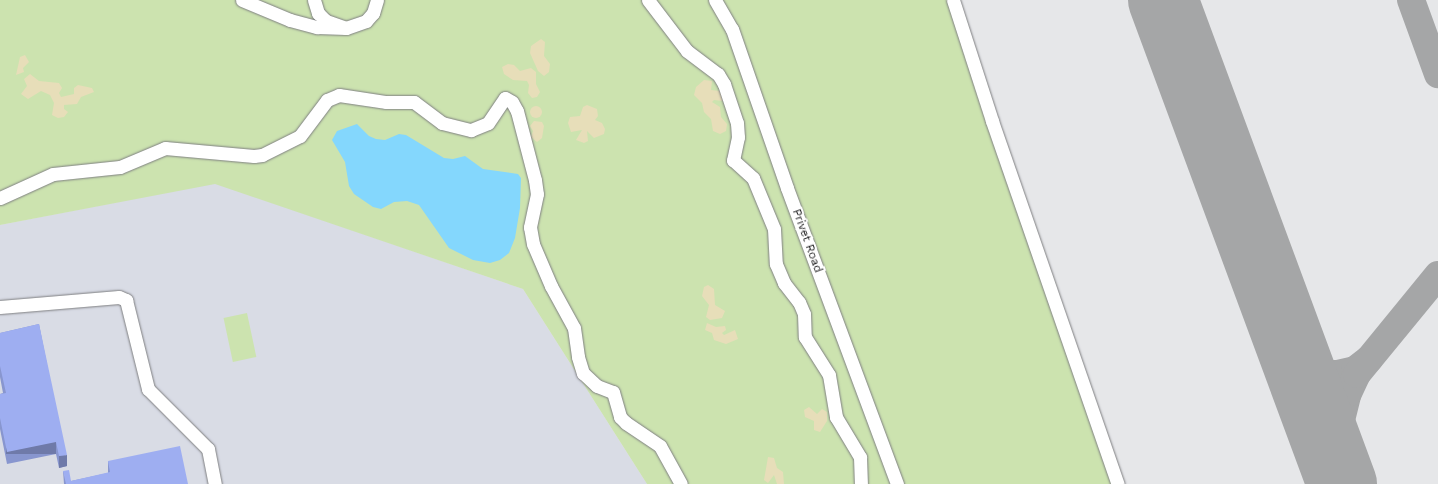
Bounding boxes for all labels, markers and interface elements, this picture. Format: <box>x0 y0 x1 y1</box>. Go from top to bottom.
street label: Privet Road <box>789 207 825 275</box>

